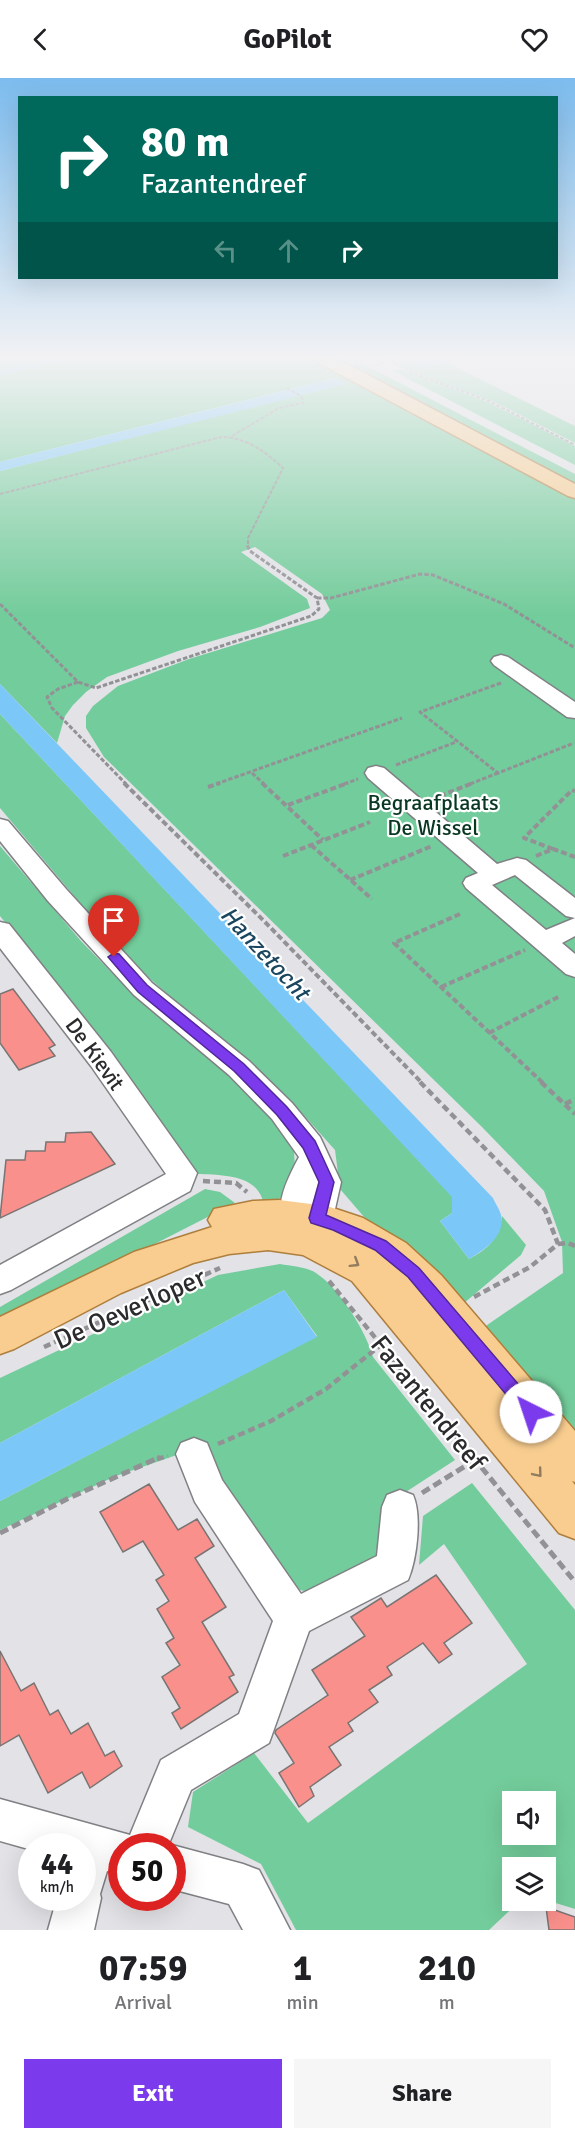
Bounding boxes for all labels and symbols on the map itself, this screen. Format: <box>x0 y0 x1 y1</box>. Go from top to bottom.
park label: Begraafplaats De Wissel <box>367 789 499 841</box>
pin <box>88 895 139 957</box>
water label: Hanzetocht <box>214 900 318 1008</box>
street label: De Kievit <box>60 1012 131 1096</box>
one-way arrow <box>349 1256 359 1268</box>
street label: De Oeverloper <box>49 1261 211 1357</box>
street label: Fazantendreef <box>363 1329 494 1479</box>
position arrow <box>499 1380 563 1444</box>
one-way arrow <box>530 1466 541 1477</box>
speed limit sign: 50 <box>108 1833 186 1911</box>

